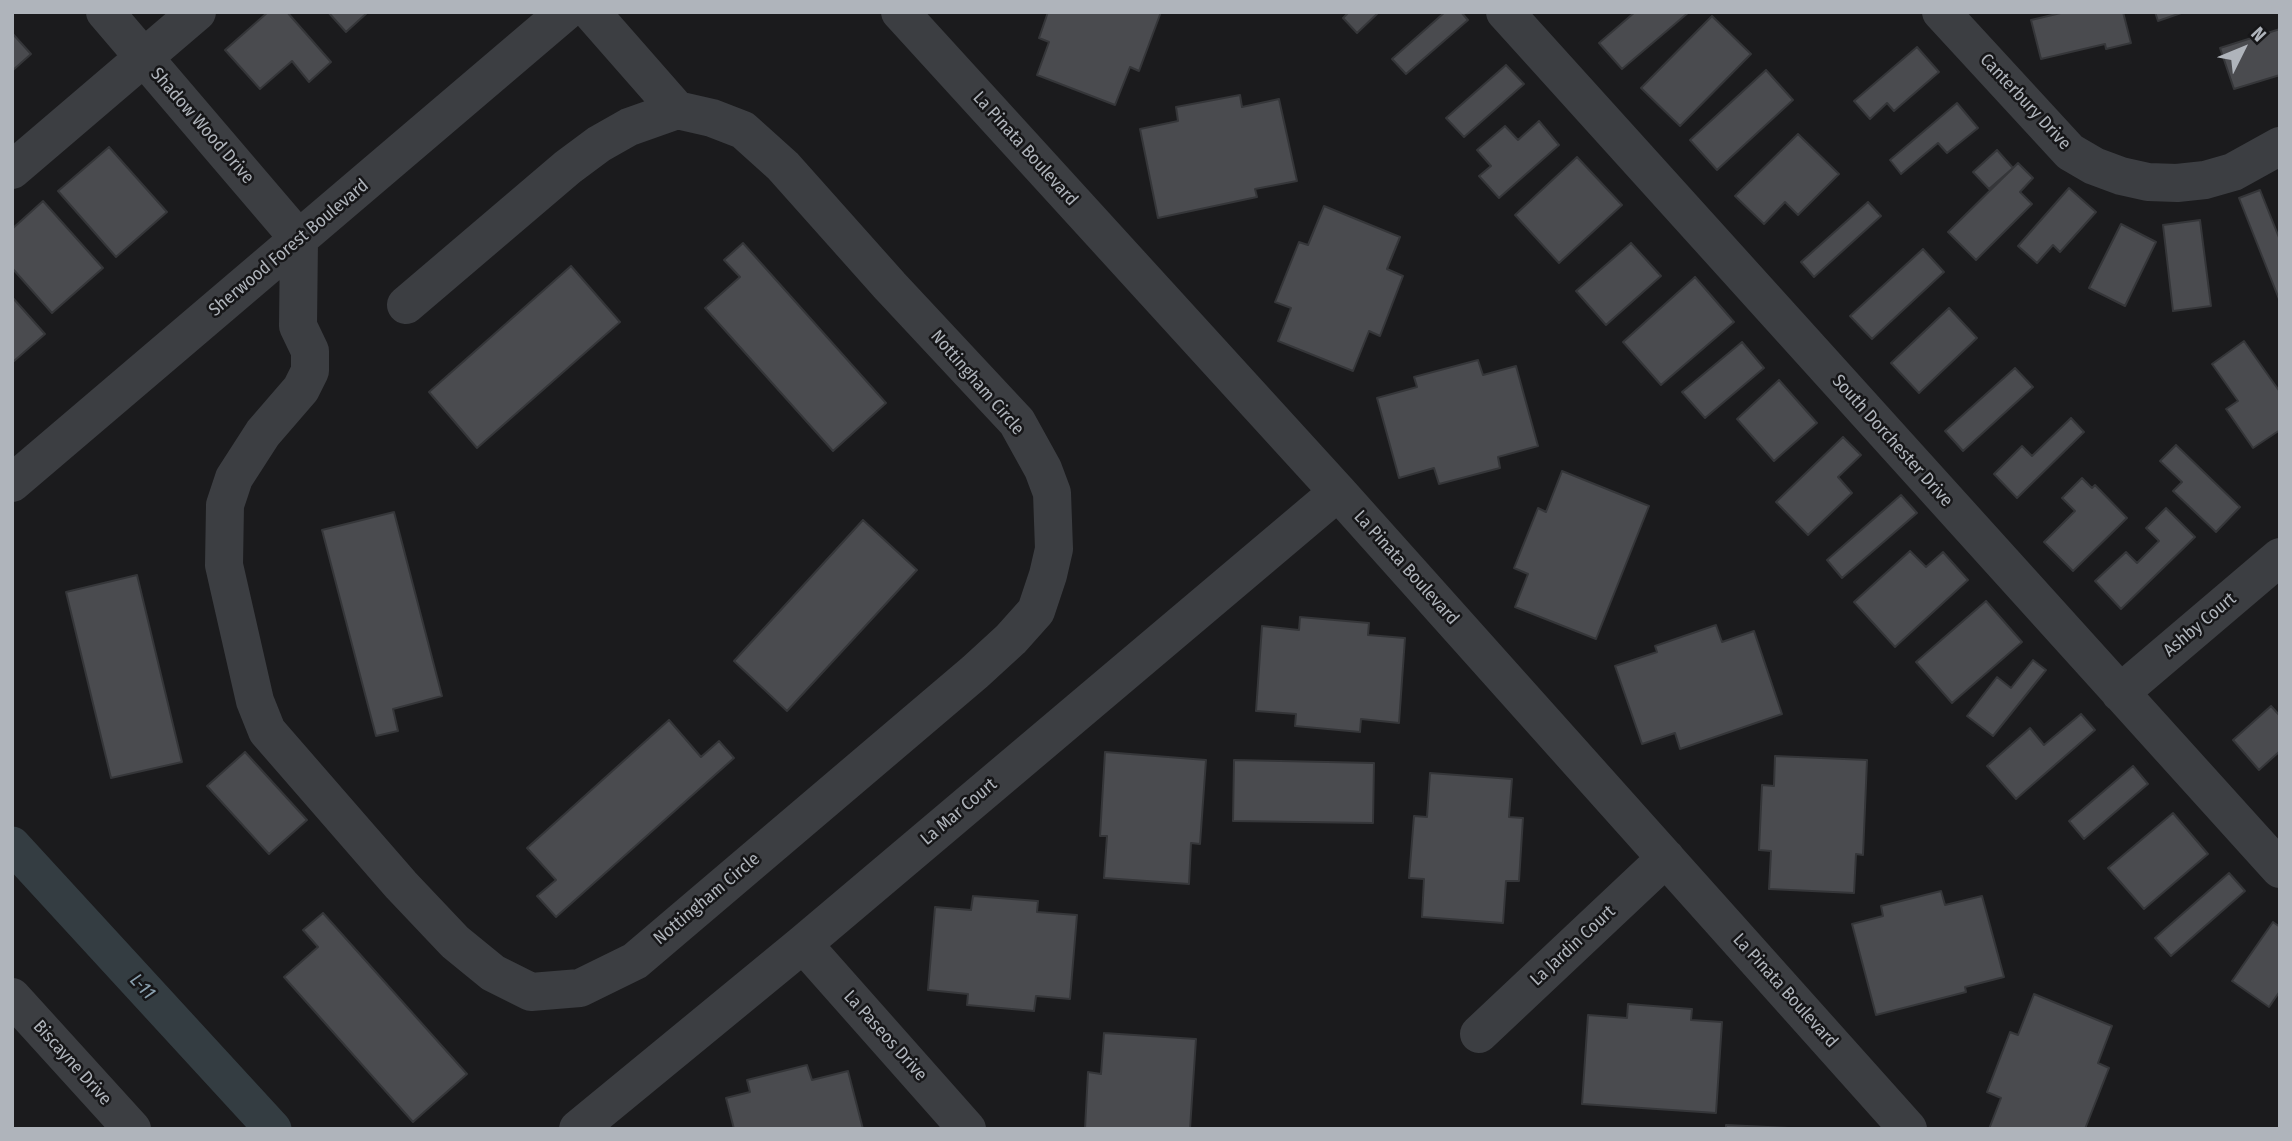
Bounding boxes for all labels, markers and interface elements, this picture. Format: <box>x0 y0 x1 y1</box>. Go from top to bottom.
north arrow <box>2208 14 2278 84</box>
text: N <box>2246 22 2271 46</box>
street label: Canterbury Drive <box>1975 49 2075 155</box>
street label: Shadow Wood Drive <box>146 64 258 188</box>
street label: La Pinata Boulevard <box>968 87 1082 211</box>
street label: Sherwood Forest Boulevard <box>205 175 373 321</box>
street label: Nottingham Circle <box>926 326 1028 440</box>
street label: South Dorchester Drive <box>1827 371 1957 511</box>
street label: La Pinata Boulevard <box>1349 506 1463 630</box>
street label: Ashby Court <box>2159 588 2241 662</box>
street label: La Mar Court <box>916 774 1002 850</box>
street label: Nottingham Circle <box>650 848 764 950</box>
street label: La Jardin Court <box>1526 901 1620 991</box>
street label: La Pinata Boulevard <box>1728 929 1842 1053</box>
water label: L-11 <box>125 969 159 1005</box>
street label: La Paseos Drive <box>839 986 931 1086</box>
street label: Biscayne Drive <box>28 1016 116 1110</box>

